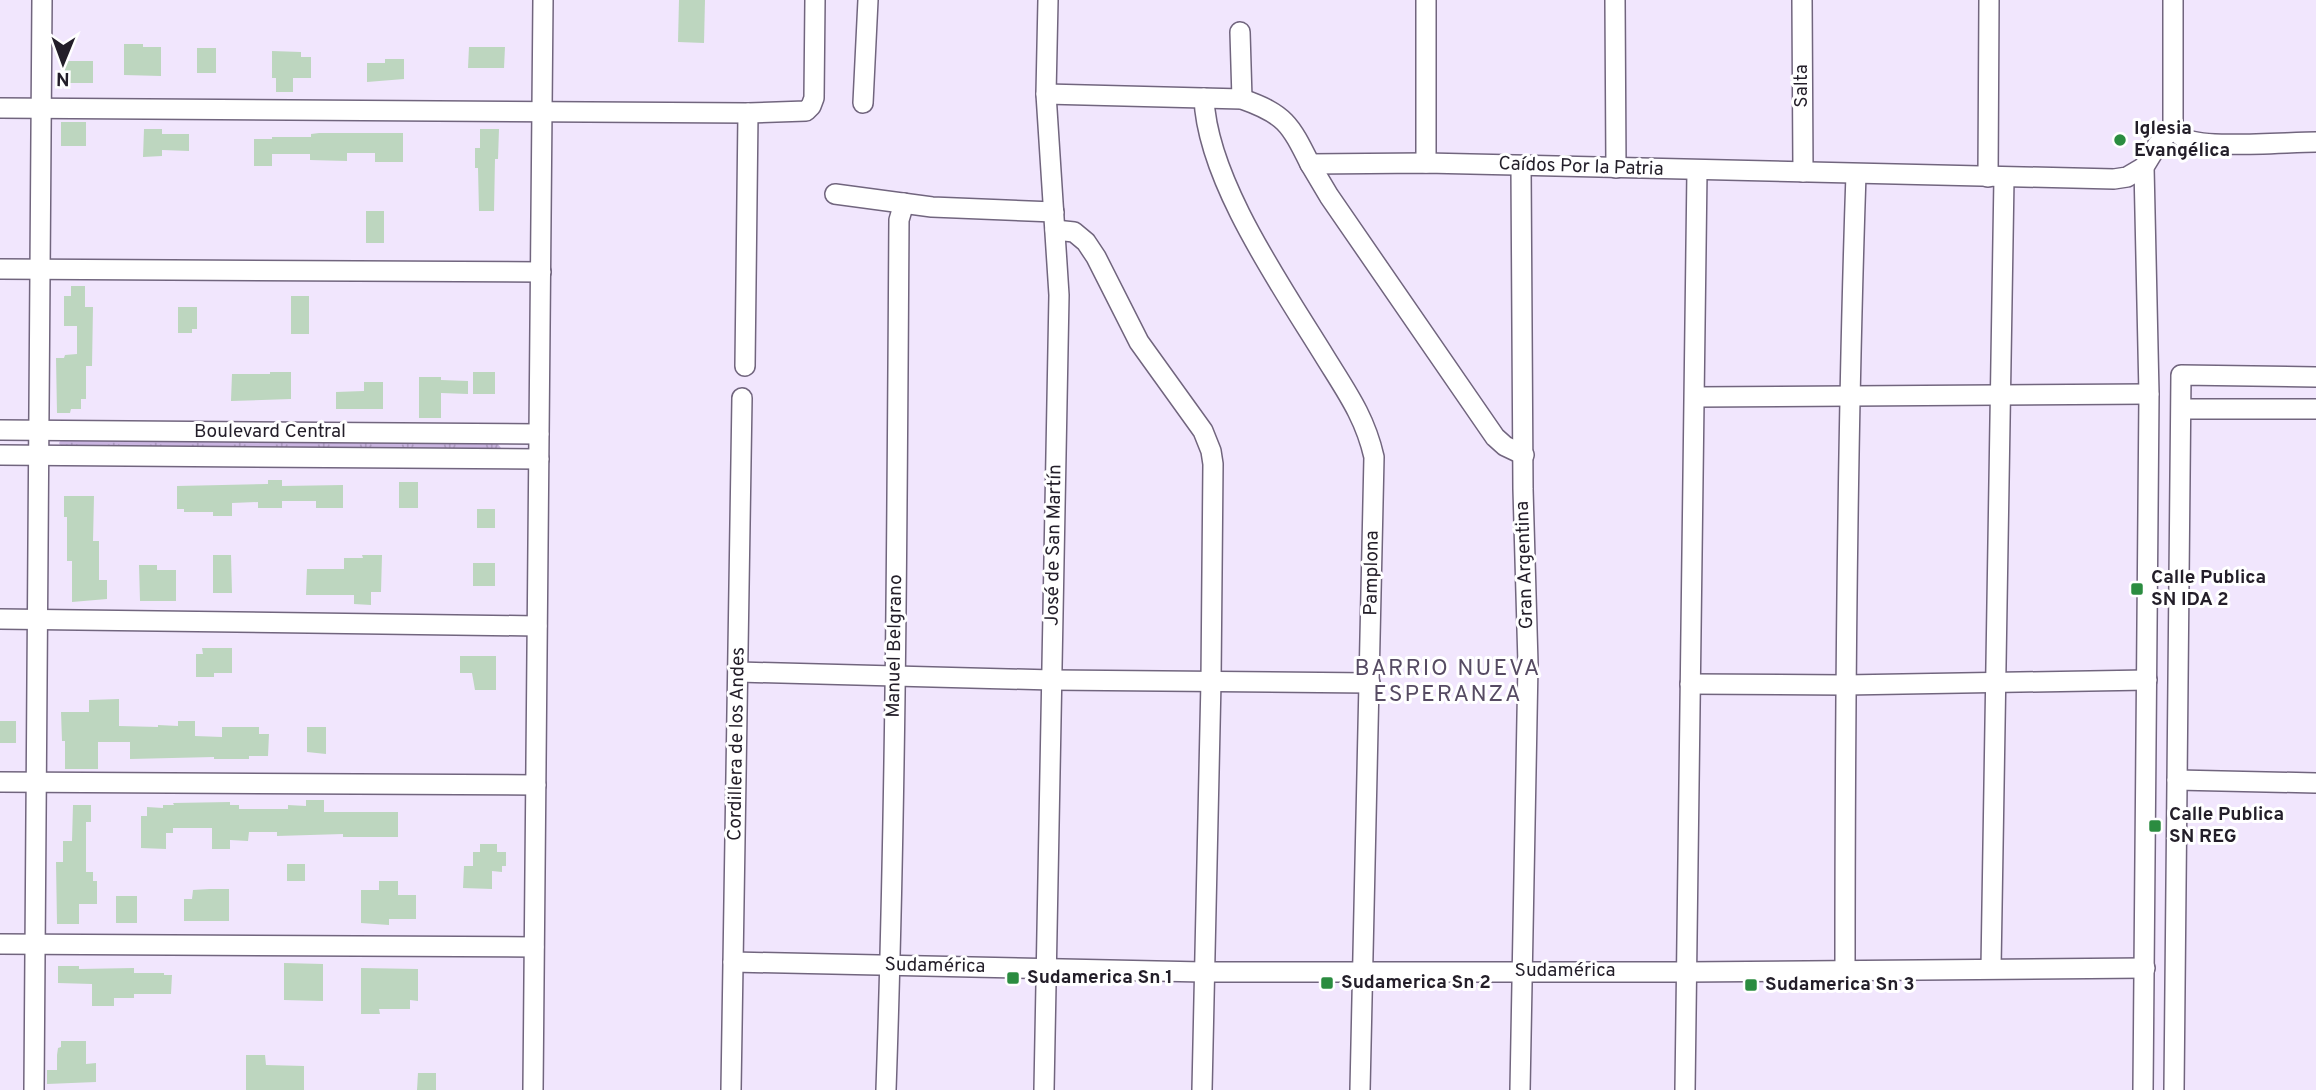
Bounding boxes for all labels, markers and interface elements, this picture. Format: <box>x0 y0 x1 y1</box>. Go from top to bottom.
north arrow <box>28 28 98 98</box>
street label: Salta <box>1790 64 1814 108</box>
text: N <box>56 66 70 90</box>
place label: Iglesia Evangélica <box>2134 117 2230 163</box>
marker: Iglesia Evangélica <box>2112 132 2128 148</box>
street label: Caídos Por la Patria <box>1498 152 1664 182</box>
street label: Boulevard Central <box>194 420 346 444</box>
street label: José de San Martín <box>1041 464 1067 626</box>
street label: Gran Argentina <box>1511 500 1539 630</box>
street label: Pamplona <box>1359 530 1385 616</box>
place label: Calle Publica SN IDA 2 <box>2151 566 2266 612</box>
street label: Manuel Belgrano <box>882 574 908 718</box>
marker: Calle Publica SN IDA 2 <box>2129 581 2145 597</box>
street label: Cordillera de los Andes <box>723 647 751 841</box>
district label: BARRIO NUEVA ESPERANZA <box>1355 655 1541 710</box>
place label: Calle Publica SN REG <box>2169 803 2284 849</box>
marker: Calle Publica SN REG <box>2147 818 2163 834</box>
street label: Sudamérica <box>884 953 986 979</box>
street label: Sudamérica <box>1515 959 1615 983</box>
place label: Sudamerica Sn 1 <box>1027 966 1173 990</box>
marker: Sudamerica Sn 1 <box>1005 970 1021 986</box>
place label: Sudamerica Sn 2 <box>1341 971 1491 995</box>
place label: Sudamerica Sn 3 <box>1765 973 1915 997</box>
marker: Sudamerica Sn 2 <box>1319 975 1335 991</box>
marker: Sudamerica Sn 3 <box>1743 977 1759 993</box>

